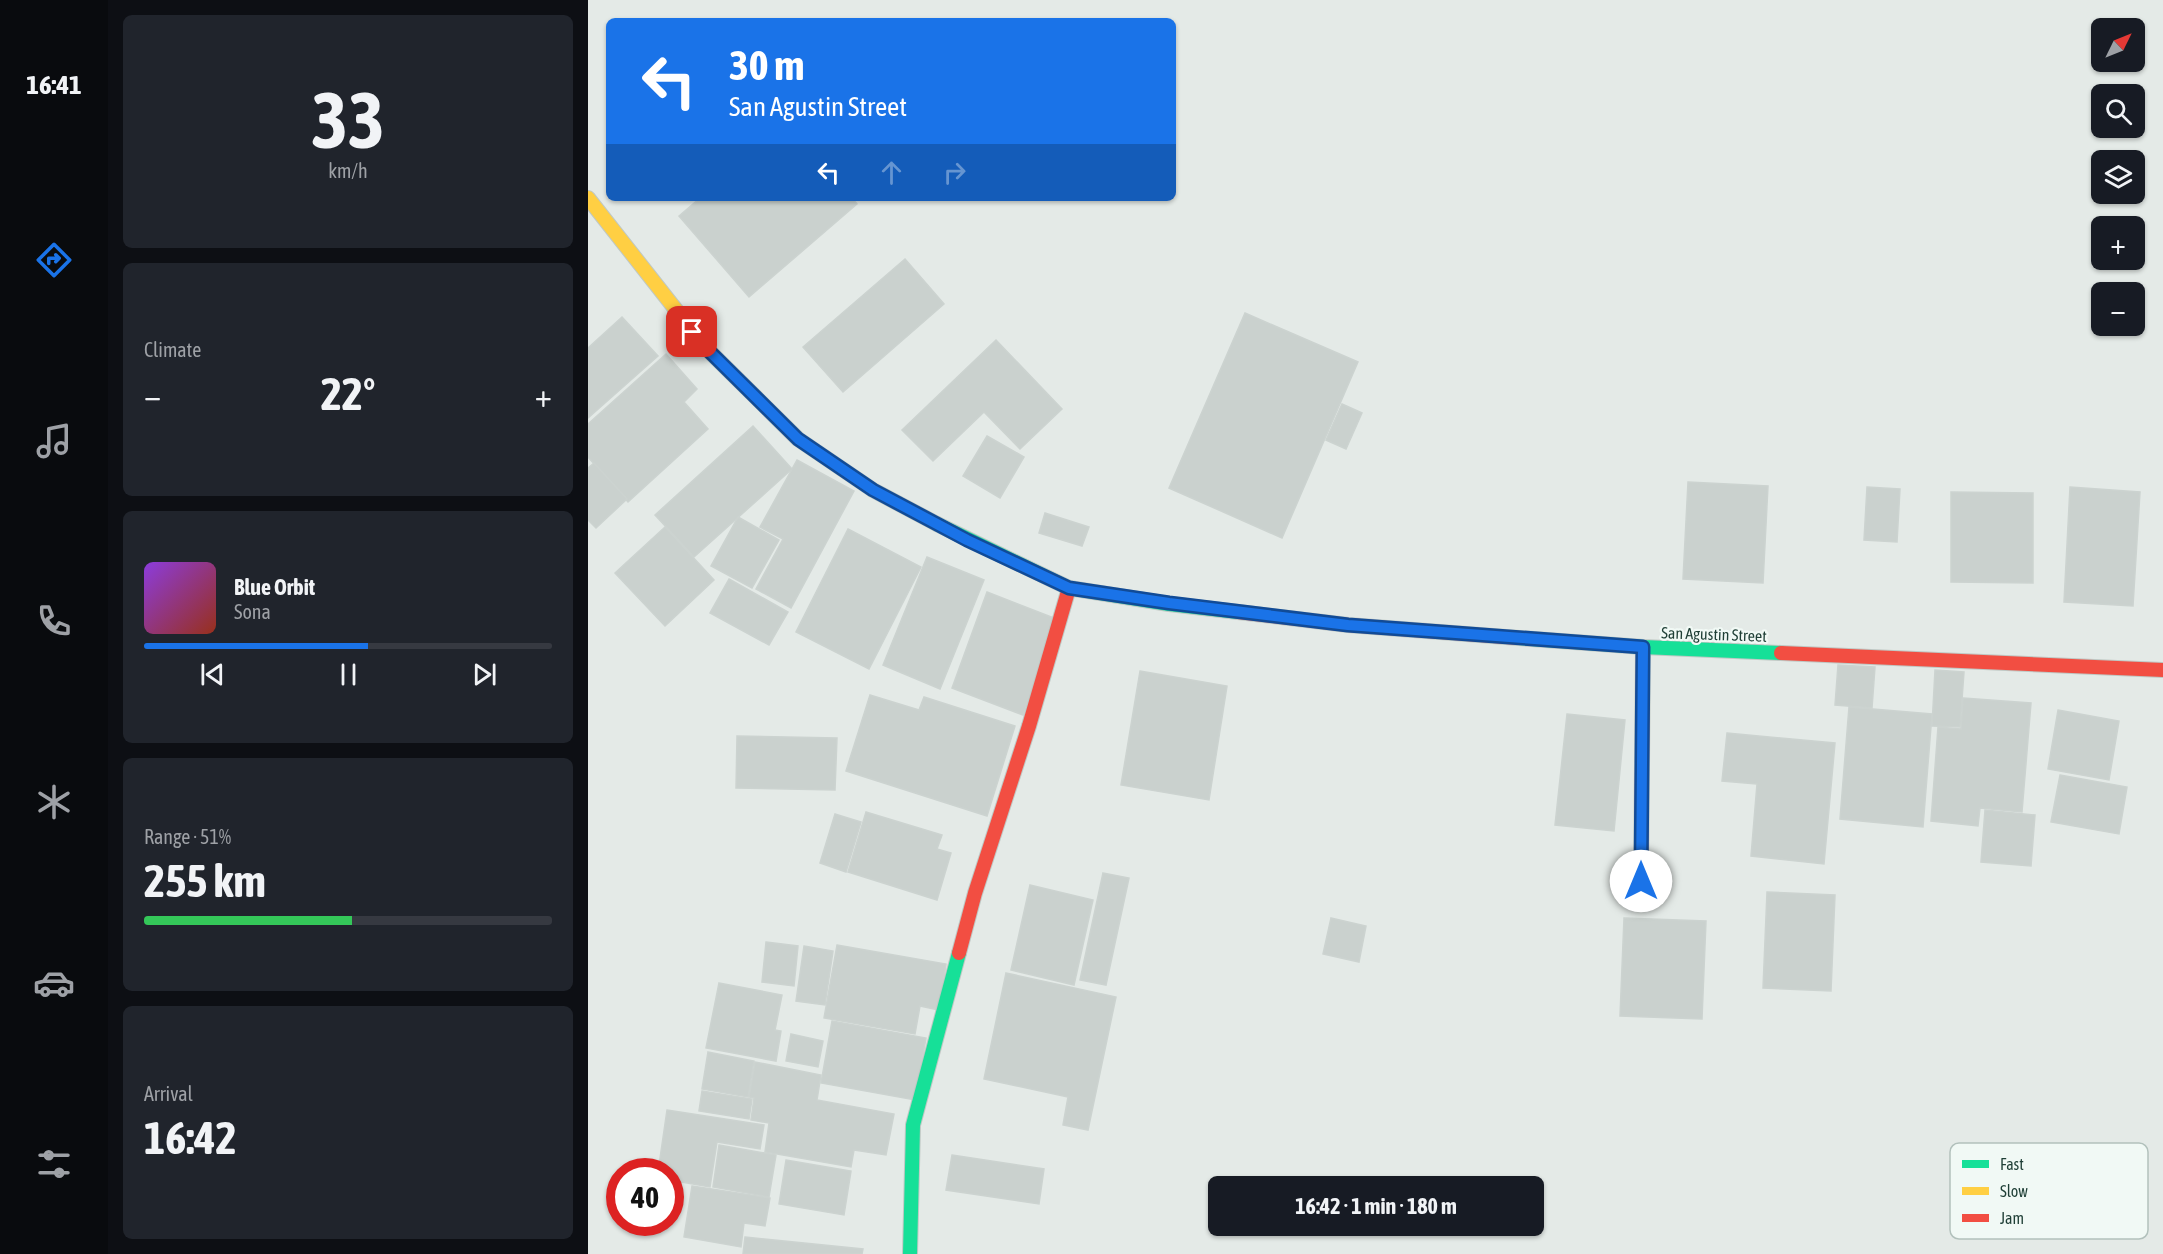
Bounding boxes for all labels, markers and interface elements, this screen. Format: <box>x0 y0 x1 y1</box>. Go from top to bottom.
north arrow <box>2091 18 2145 72</box>
map controls <box>2091 18 2145 336</box>
text: 30 m <box>729 41 804 89</box>
icon: left <box>630 42 708 120</box>
text: 16:41 <box>26 69 82 100</box>
text: 33 <box>311 75 385 165</box>
button: search <box>2091 84 2145 138</box>
text: San Agustin Street <box>729 91 907 122</box>
button: layers <box>2091 150 2145 204</box>
icon: left <box>812 156 845 189</box>
icon: ahead <box>875 156 908 189</box>
icon: right <box>938 156 971 189</box>
text: km/h <box>328 159 368 182</box>
button: + <box>2091 216 2145 270</box>
icon: directions <box>33 239 75 281</box>
button: − <box>2091 282 2145 336</box>
pin <box>666 306 717 357</box>
icon: arrive <box>675 315 708 348</box>
text: Climate <box>144 338 201 361</box>
text: 22° <box>321 368 375 420</box>
text: − <box>144 376 161 414</box>
text: + <box>535 376 552 414</box>
icon: music <box>33 420 75 462</box>
text: Blue Orbit <box>234 574 315 600</box>
icon: phone <box>33 600 75 642</box>
text: Sona <box>234 600 271 623</box>
street label: San Agustin Street <box>1661 623 1767 646</box>
icon: previous <box>196 658 229 691</box>
icon: pause <box>332 658 365 691</box>
icon: next <box>468 658 501 691</box>
icon: climate <box>33 781 75 823</box>
text: Range · 51% <box>144 825 231 848</box>
position arrow <box>1609 849 1673 913</box>
text: 255 km <box>144 855 266 907</box>
icon: car <box>33 962 75 1004</box>
text: Arrival <box>144 1082 193 1105</box>
text: 16:42 <box>144 1112 237 1164</box>
icon: filters <box>33 1143 75 1185</box>
legend <box>1950 1143 2148 1239</box>
text: Fast <box>2000 1155 2024 1173</box>
speed limit sign: 40 <box>606 1158 684 1236</box>
text: Slow <box>2000 1182 2028 1200</box>
text: 16:42 · 1 min · 180 m <box>1295 1193 1457 1219</box>
text: Jam <box>2000 1209 2024 1227</box>

